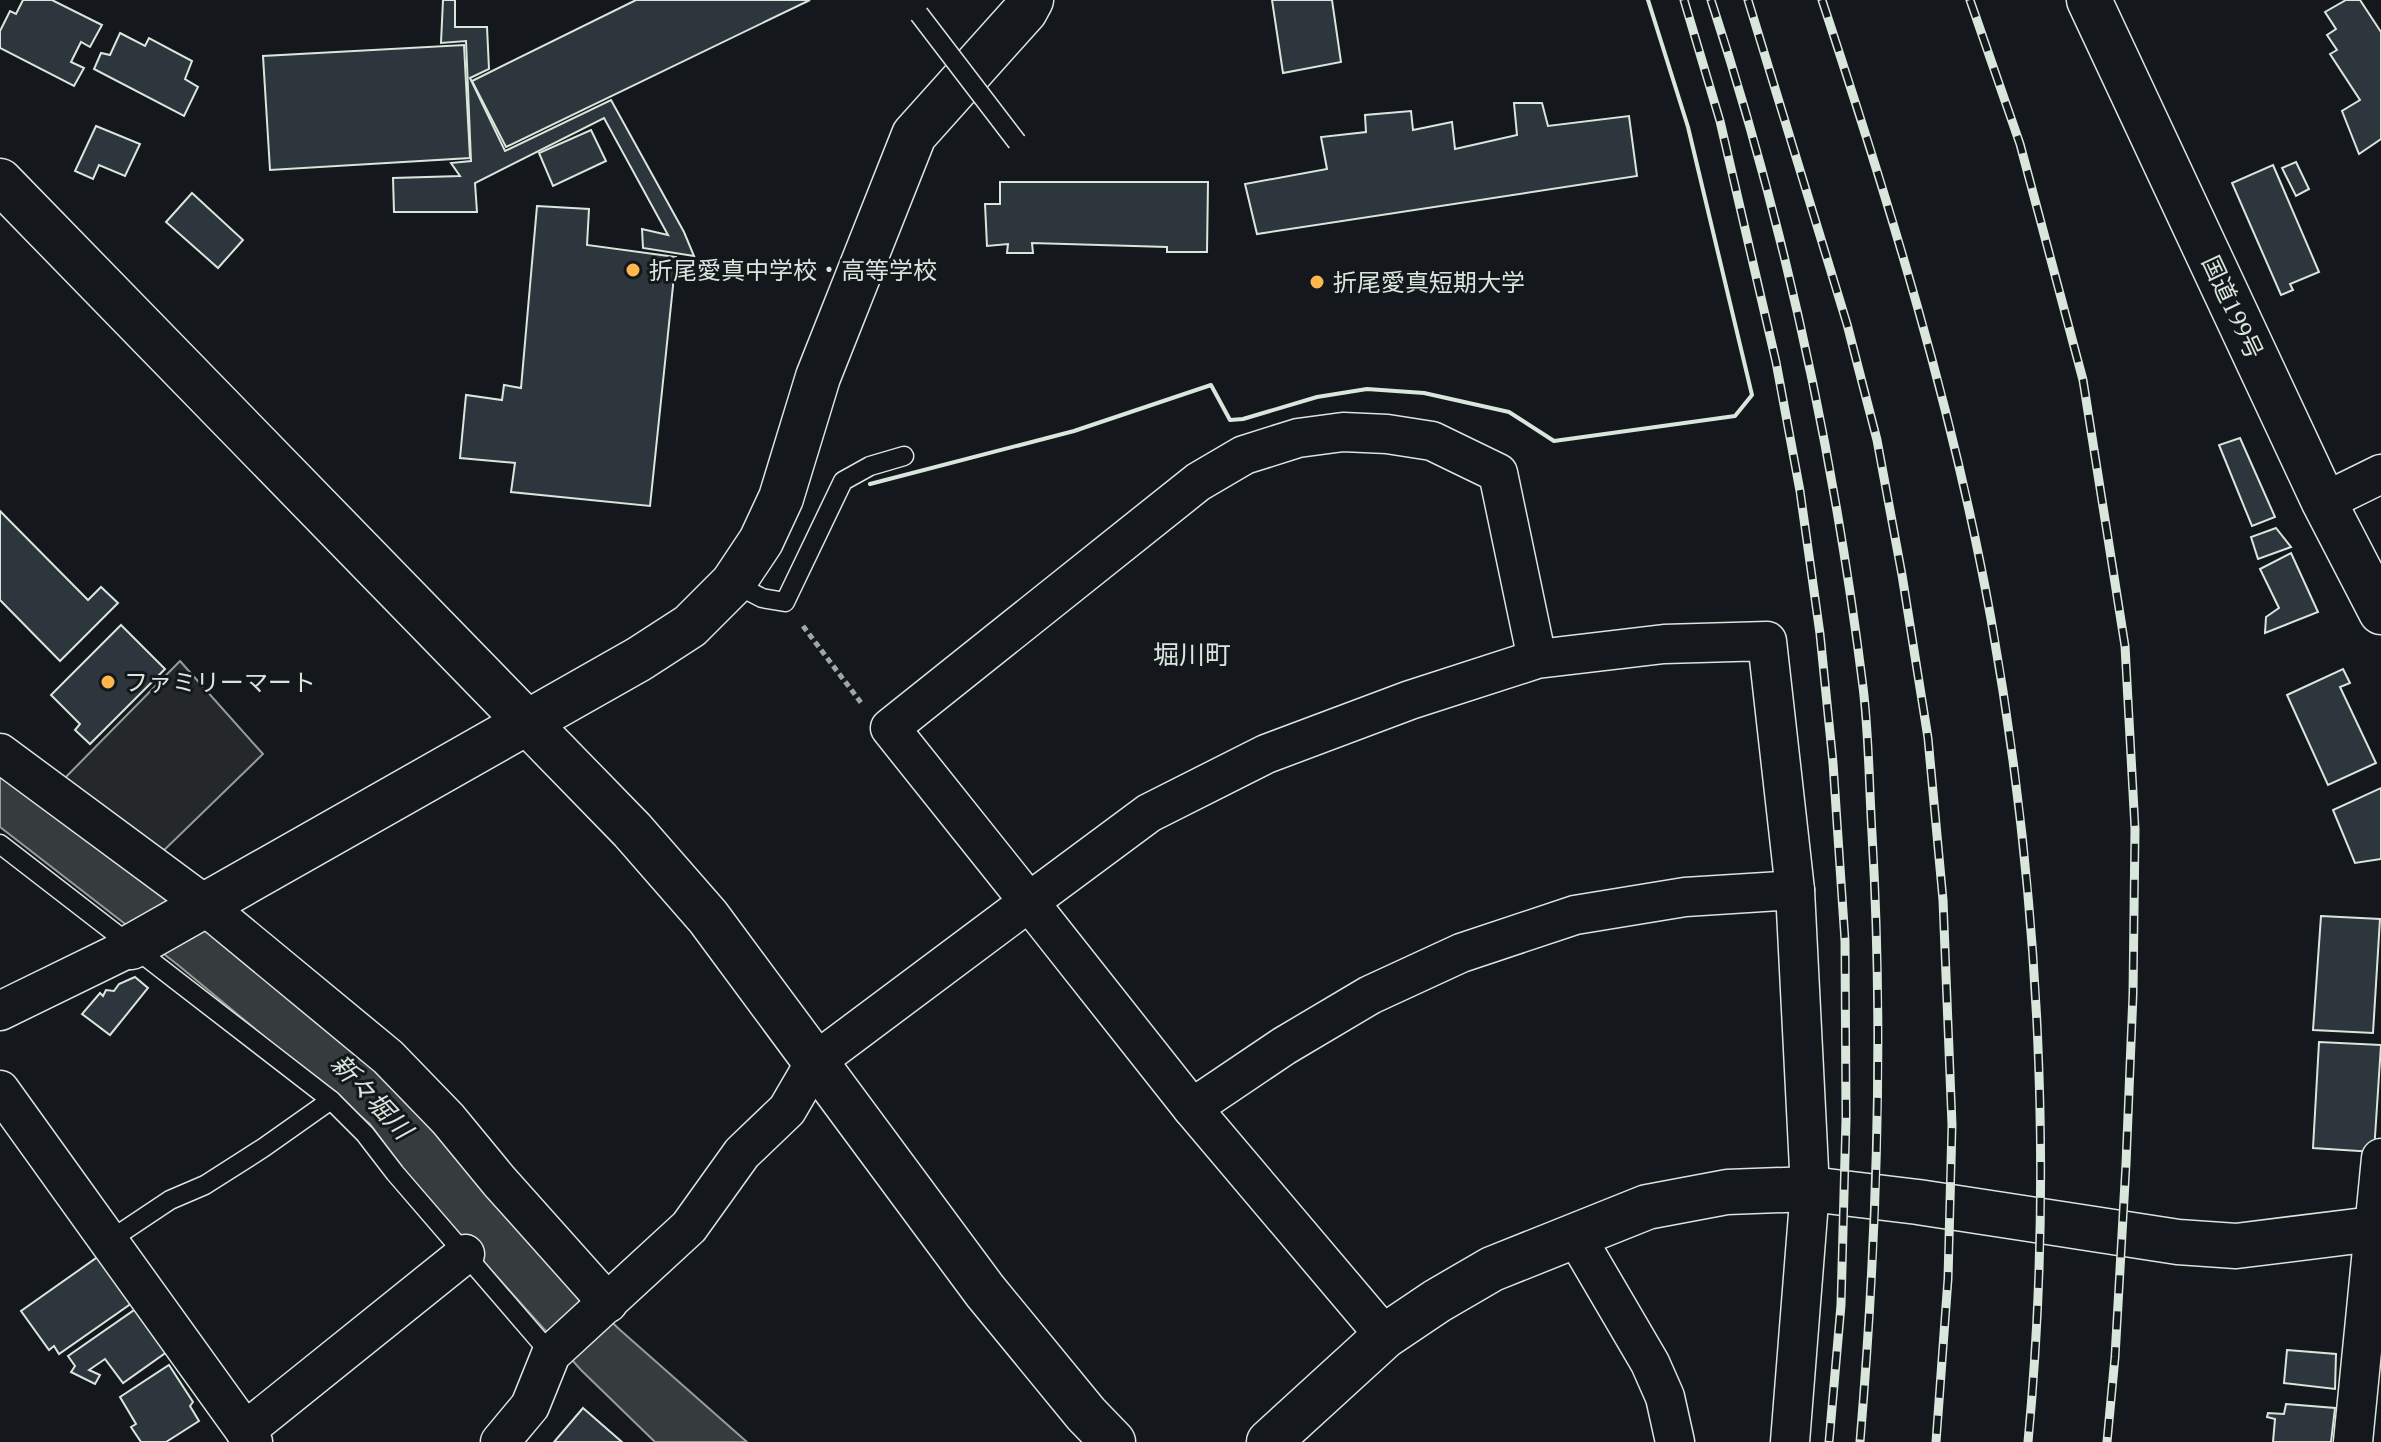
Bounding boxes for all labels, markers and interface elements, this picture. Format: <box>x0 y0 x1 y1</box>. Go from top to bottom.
street label: 国道199号 <box>2195 250 2271 364</box>
place label: 折尾愛真中学校・高等学校 <box>649 254 937 286</box>
marker: 折尾愛真中学校・高等学校 <box>624 261 642 279</box>
place label: 折尾愛真短期大学 <box>1333 266 1525 298</box>
marker: 折尾愛真短期大学 <box>1308 273 1326 291</box>
district label: 堀川町 <box>1153 637 1231 671</box>
place label: ファミリーマート <box>124 666 316 698</box>
marker: ファミリーマート <box>99 673 117 691</box>
water label: 新々堀川 <box>324 1046 422 1148</box>

